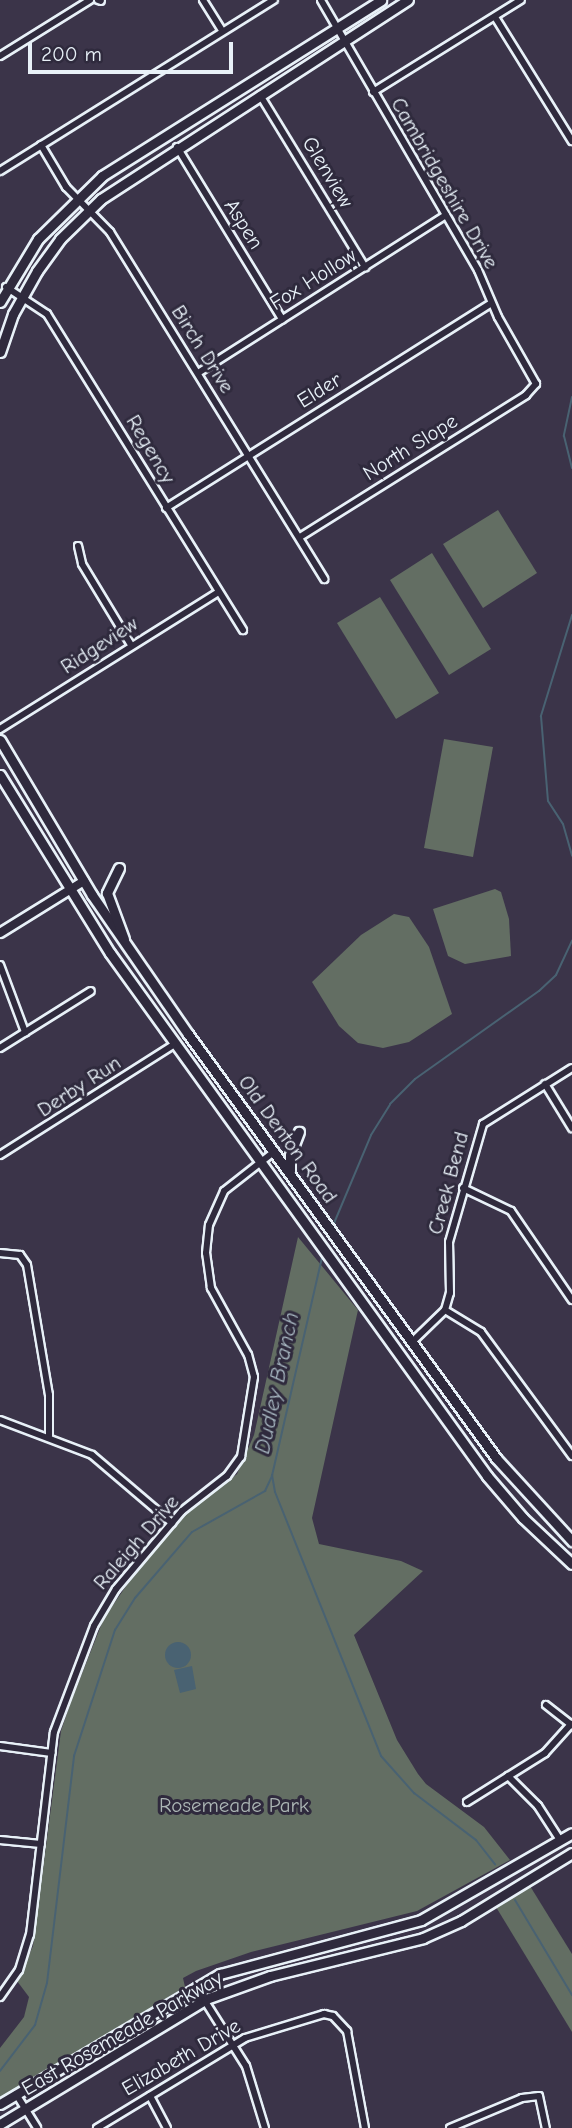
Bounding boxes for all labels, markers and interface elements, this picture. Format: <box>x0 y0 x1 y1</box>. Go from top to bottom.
scale bar <box>32 28 236 72</box>
text: 200 m <box>41 42 102 66</box>
street label: Cambridgeshire Drive <box>386 93 504 273</box>
street label: Glenview <box>297 132 359 212</box>
street label: Aspen <box>219 194 269 254</box>
street label: Fox Hollow <box>265 242 361 316</box>
street label: Birch Drive <box>166 300 240 398</box>
street label: Elder <box>292 367 346 413</box>
street label: North Slope <box>358 408 462 486</box>
street label: Regency <box>121 410 181 488</box>
street label: Ridgeview <box>56 611 142 679</box>
street label: Derby Run <box>33 1050 125 1122</box>
street label: Old Denton Road <box>233 1070 343 1208</box>
street label: Creek Bend <box>422 1129 474 1237</box>
water label: Dudley Branch <box>249 1310 305 1456</box>
street label: Raleigh Drive <box>88 1489 184 1595</box>
park label: Rosemeade Park <box>159 1792 309 1818</box>
street label: East Rosemeade Parkway <box>17 1965 227 2101</box>
street label: Elizabeth Drive <box>117 2013 245 2101</box>

